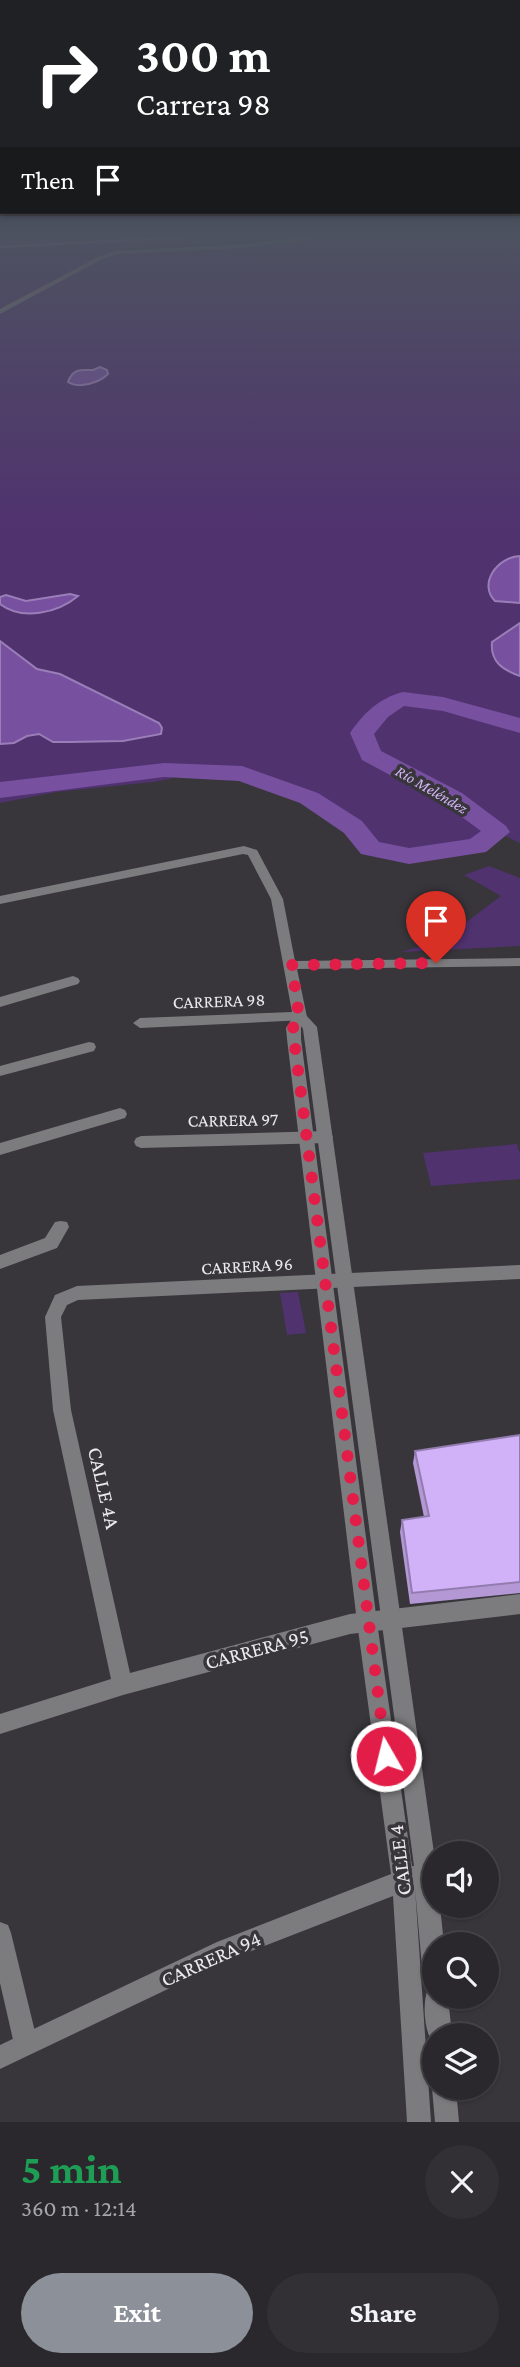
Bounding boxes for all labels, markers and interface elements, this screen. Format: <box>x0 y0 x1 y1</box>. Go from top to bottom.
icon: right <box>21 28 112 119</box>
text: 300 m <box>136 28 270 83</box>
text: Carrera 98 <box>136 86 271 122</box>
icon: arrive <box>89 161 127 199</box>
text: Then <box>21 166 75 195</box>
water label: Río Meléndez <box>393 762 471 817</box>
pin <box>406 891 466 963</box>
icon: arrive <box>417 902 455 940</box>
street label: CARRERA 98 <box>173 989 265 1013</box>
street label: CARRERA 97 <box>188 1109 278 1131</box>
street label: CARRERA 96 <box>201 1254 293 1278</box>
street label: CALLE 4A <box>83 1445 125 1531</box>
street label: CARRERA 95 <box>203 1624 311 1674</box>
position arrow <box>349 1719 423 1793</box>
street label: CALLE 4 <box>384 1823 416 1897</box>
map controls <box>422 1841 499 2100</box>
button: sound <box>422 1841 499 1918</box>
street label: CARRERA 94 <box>157 1926 265 1992</box>
button: search <box>422 1932 499 2009</box>
button: layers <box>422 2023 499 2100</box>
text: 5 min <box>21 2145 122 2192</box>
button: close <box>425 2145 499 2219</box>
text: 360 m · 12:14 <box>21 2195 137 2221</box>
button: Exit <box>21 2273 253 2353</box>
button: Share <box>267 2273 499 2353</box>

